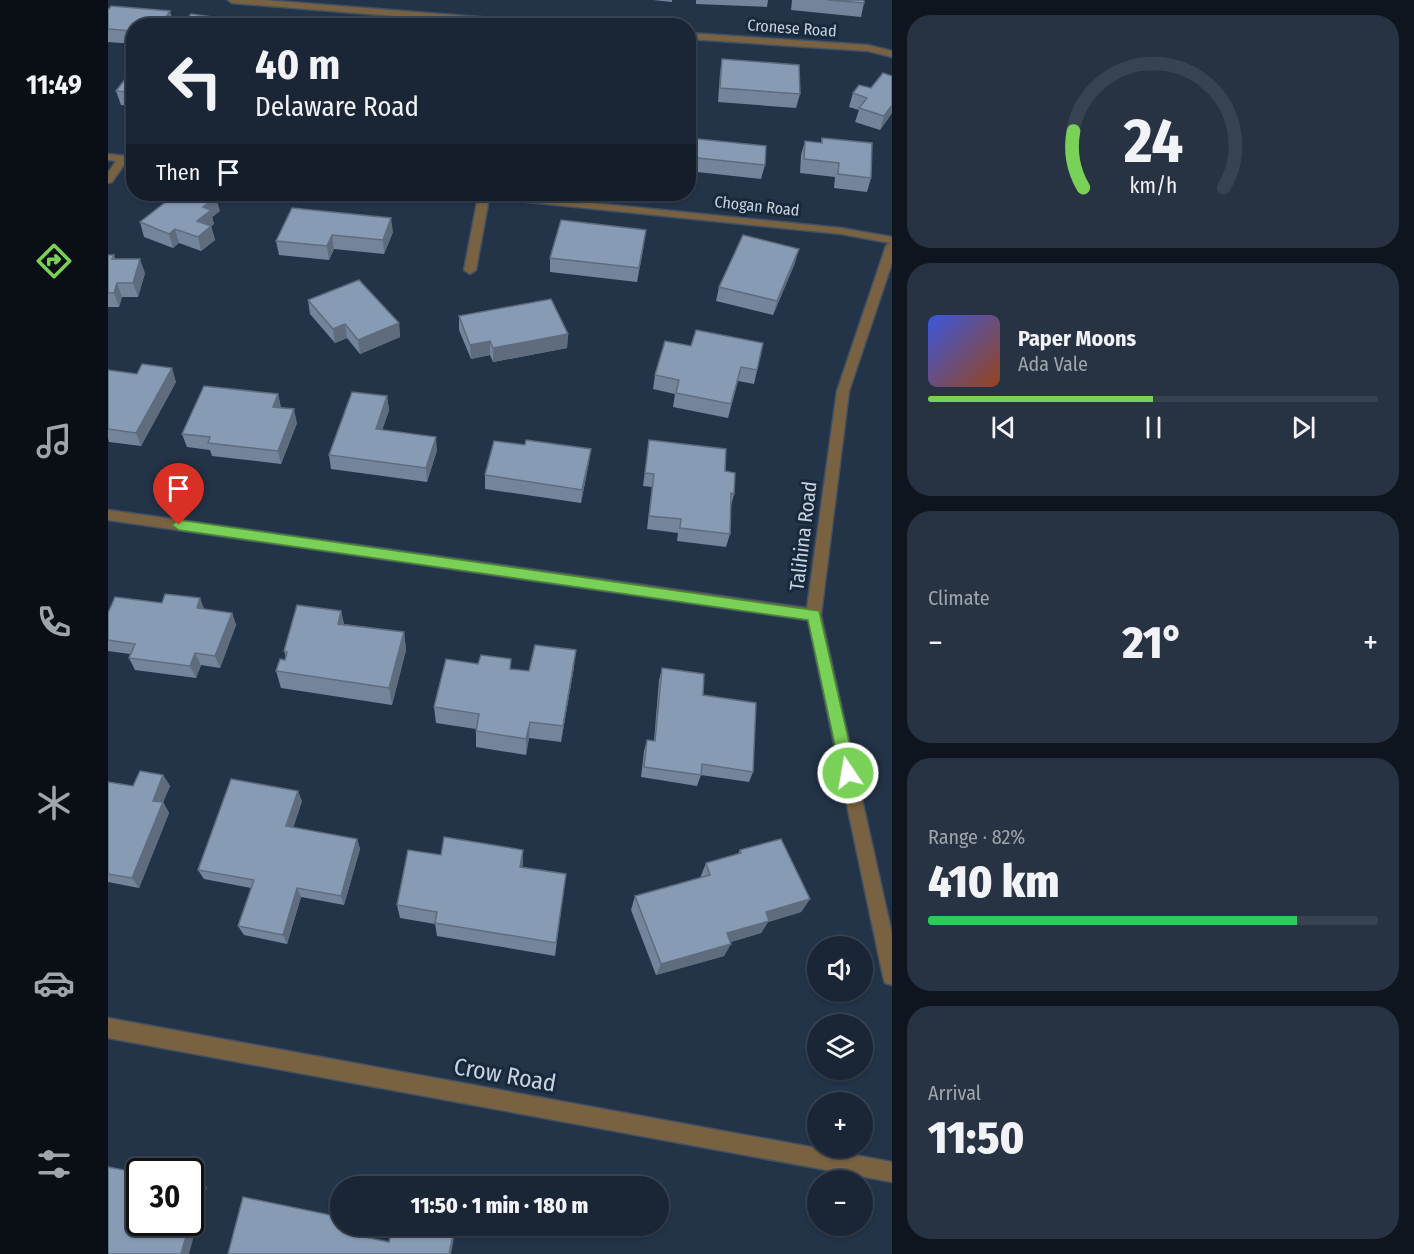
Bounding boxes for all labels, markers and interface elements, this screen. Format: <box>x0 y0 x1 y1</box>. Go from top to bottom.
street label: Cronese Road <box>747 15 837 41</box>
text: 40 m <box>255 40 340 90</box>
icon: left <box>156 42 234 120</box>
text: 11:49 <box>26 69 82 101</box>
text: Delaware Road <box>255 91 419 123</box>
text: 24 <box>1122 105 1183 180</box>
icon: arrive <box>212 156 245 189</box>
text: Then <box>156 159 200 186</box>
text: km/h <box>1129 174 1177 200</box>
street label: Chogan Road <box>714 192 800 220</box>
icon: directions <box>33 240 75 282</box>
text: Paper Moons <box>1018 325 1136 352</box>
text: Ada Vale <box>1018 352 1088 376</box>
icon: previous <box>987 411 1020 444</box>
icon: pause <box>1137 411 1170 444</box>
icon: next <box>1287 411 1320 444</box>
icon: music <box>33 420 75 462</box>
pin <box>153 463 204 525</box>
icon: arrive <box>162 472 195 505</box>
street label: Talihina Road <box>784 480 822 592</box>
text: Climate <box>928 586 990 610</box>
icon: phone <box>33 601 75 643</box>
text: 21° <box>1122 616 1183 670</box>
text: − <box>928 623 943 663</box>
text: + <box>1363 623 1378 663</box>
position arrow <box>816 741 880 805</box>
icon: climate <box>33 782 75 824</box>
text: Range · 82% <box>928 825 1025 849</box>
text: 410 km <box>928 855 1060 909</box>
map controls <box>807 936 873 1236</box>
button: sound <box>807 936 873 1002</box>
icon: car <box>33 962 75 1004</box>
button: layers <box>807 1014 873 1080</box>
street label: Crow Road <box>452 1052 558 1098</box>
text: Arrival <box>928 1081 981 1105</box>
button: + <box>807 1092 873 1158</box>
text: 11:50 <box>928 1111 1024 1165</box>
icon: filters <box>33 1143 75 1185</box>
speed limit sign: 30 <box>126 1158 204 1236</box>
button: − <box>807 1170 873 1236</box>
text: 11:50 · 1 min · 180 m <box>411 1192 588 1219</box>

